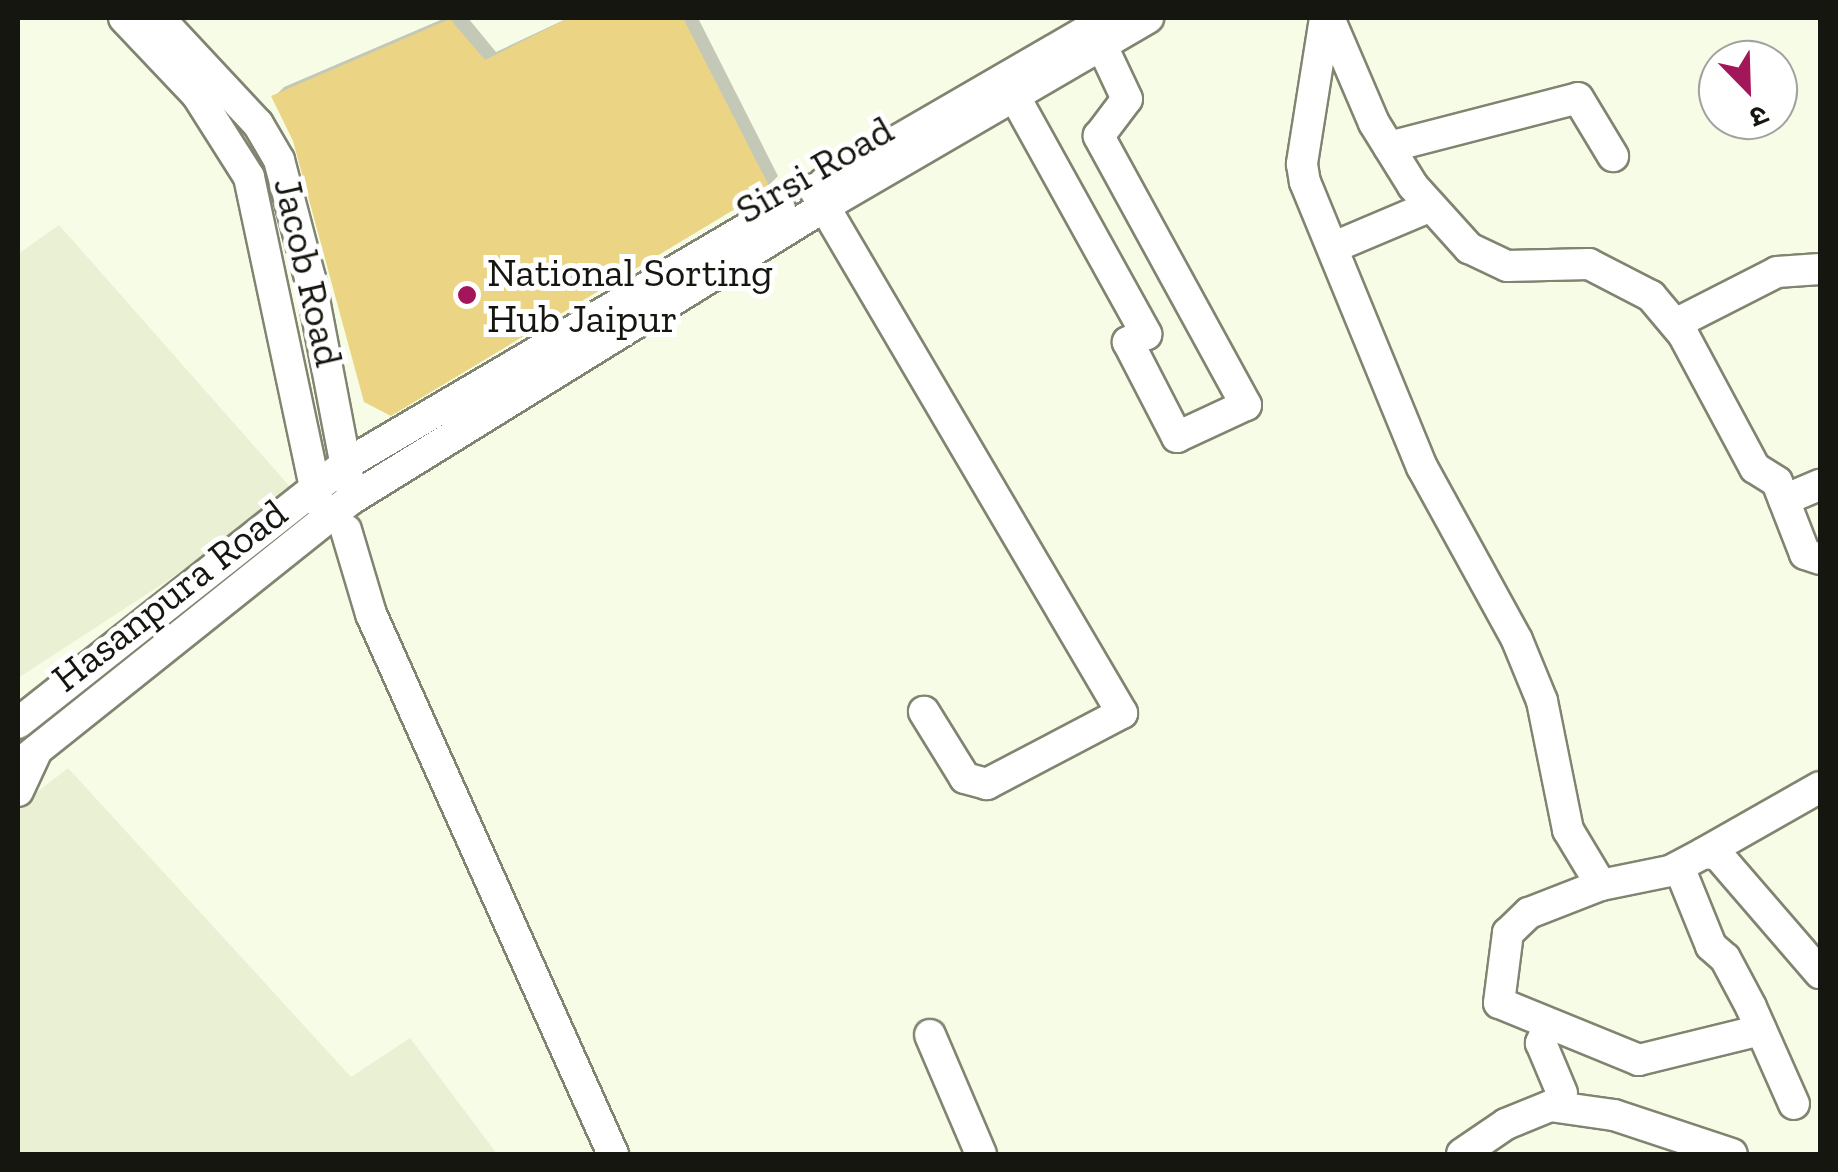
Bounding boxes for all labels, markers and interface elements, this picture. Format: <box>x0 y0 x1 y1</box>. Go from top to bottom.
north arrow <box>1698 40 1798 140</box>
text: उ <box>1745 98 1773 135</box>
street label: Sirsi Road <box>727 105 901 233</box>
street label: Jacob Road <box>264 173 354 371</box>
place label: National Sorting Hub Jaipur <box>487 248 773 342</box>
marker: National Sorting Hub Jaipur <box>456 284 478 306</box>
street label: Hasanpura Road <box>42 489 296 701</box>

